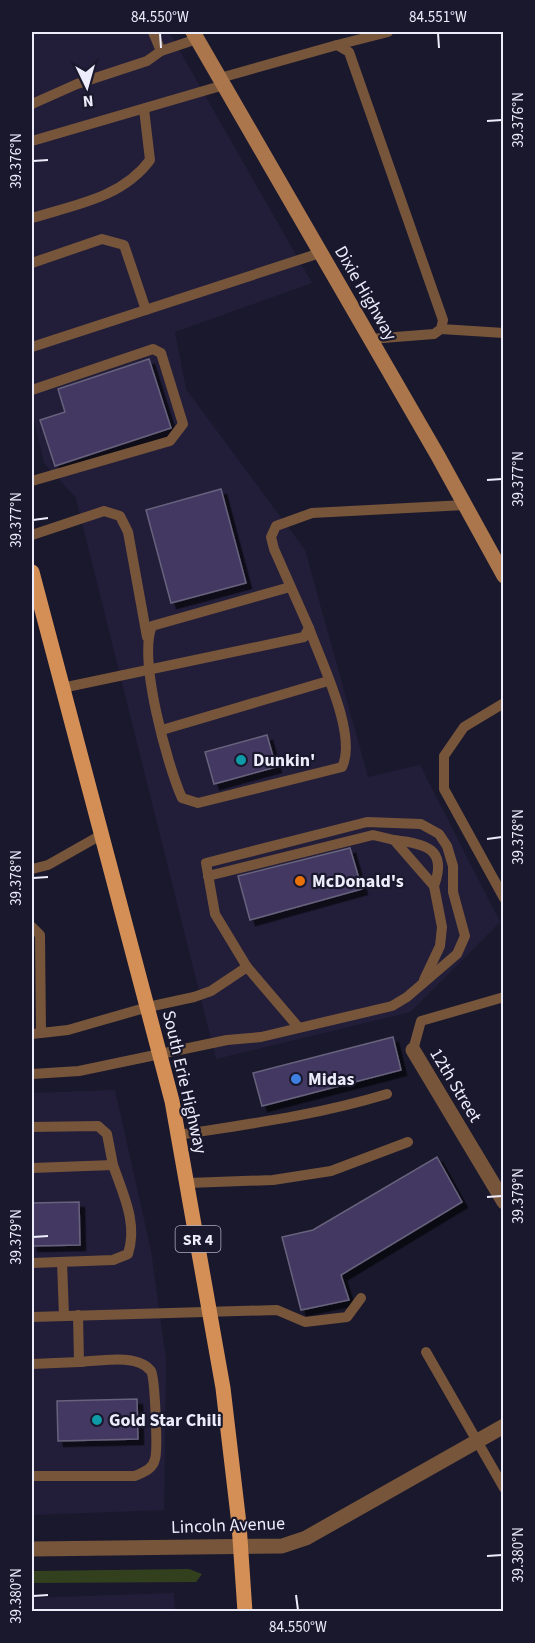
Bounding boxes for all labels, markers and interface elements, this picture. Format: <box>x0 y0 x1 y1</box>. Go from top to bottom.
text: 84.550°W <box>131 7 189 28</box>
text: 84.551°W <box>409 7 467 28</box>
north arrow <box>57 57 117 117</box>
text: N <box>82 90 94 112</box>
text: 39.376°N <box>508 92 529 148</box>
text: 39.376°N <box>6 133 27 189</box>
street label: Dixie Highway <box>328 241 403 346</box>
text: 39.377°N <box>508 451 529 507</box>
text: 39.377°N <box>6 492 27 548</box>
place label: Dunkin' <box>253 748 315 773</box>
marker: Dunkin' <box>234 753 248 767</box>
text: 39.378°N <box>508 809 529 865</box>
text: 39.378°N <box>6 850 27 906</box>
place label: McDonald's <box>312 869 404 894</box>
marker: McDonald's <box>293 874 307 888</box>
street label: South Erie Highway <box>156 1008 213 1157</box>
street label: 12th Street <box>424 1043 488 1127</box>
place label: Midas <box>308 1067 354 1092</box>
marker: Midas <box>289 1072 303 1086</box>
text: 39.379°N <box>508 1168 529 1224</box>
text: 39.379°N <box>6 1209 27 1265</box>
road number: SR 4 <box>176 1226 220 1252</box>
place label: Gold Star Chili <box>109 1408 222 1433</box>
marker: Gold Star Chili <box>90 1413 104 1427</box>
street label: Lincoln Avenue <box>171 1511 286 1540</box>
text: 39.380°N <box>508 1527 529 1583</box>
text: 39.380°N <box>6 1568 27 1624</box>
text: 84.550°W <box>269 1617 327 1638</box>

